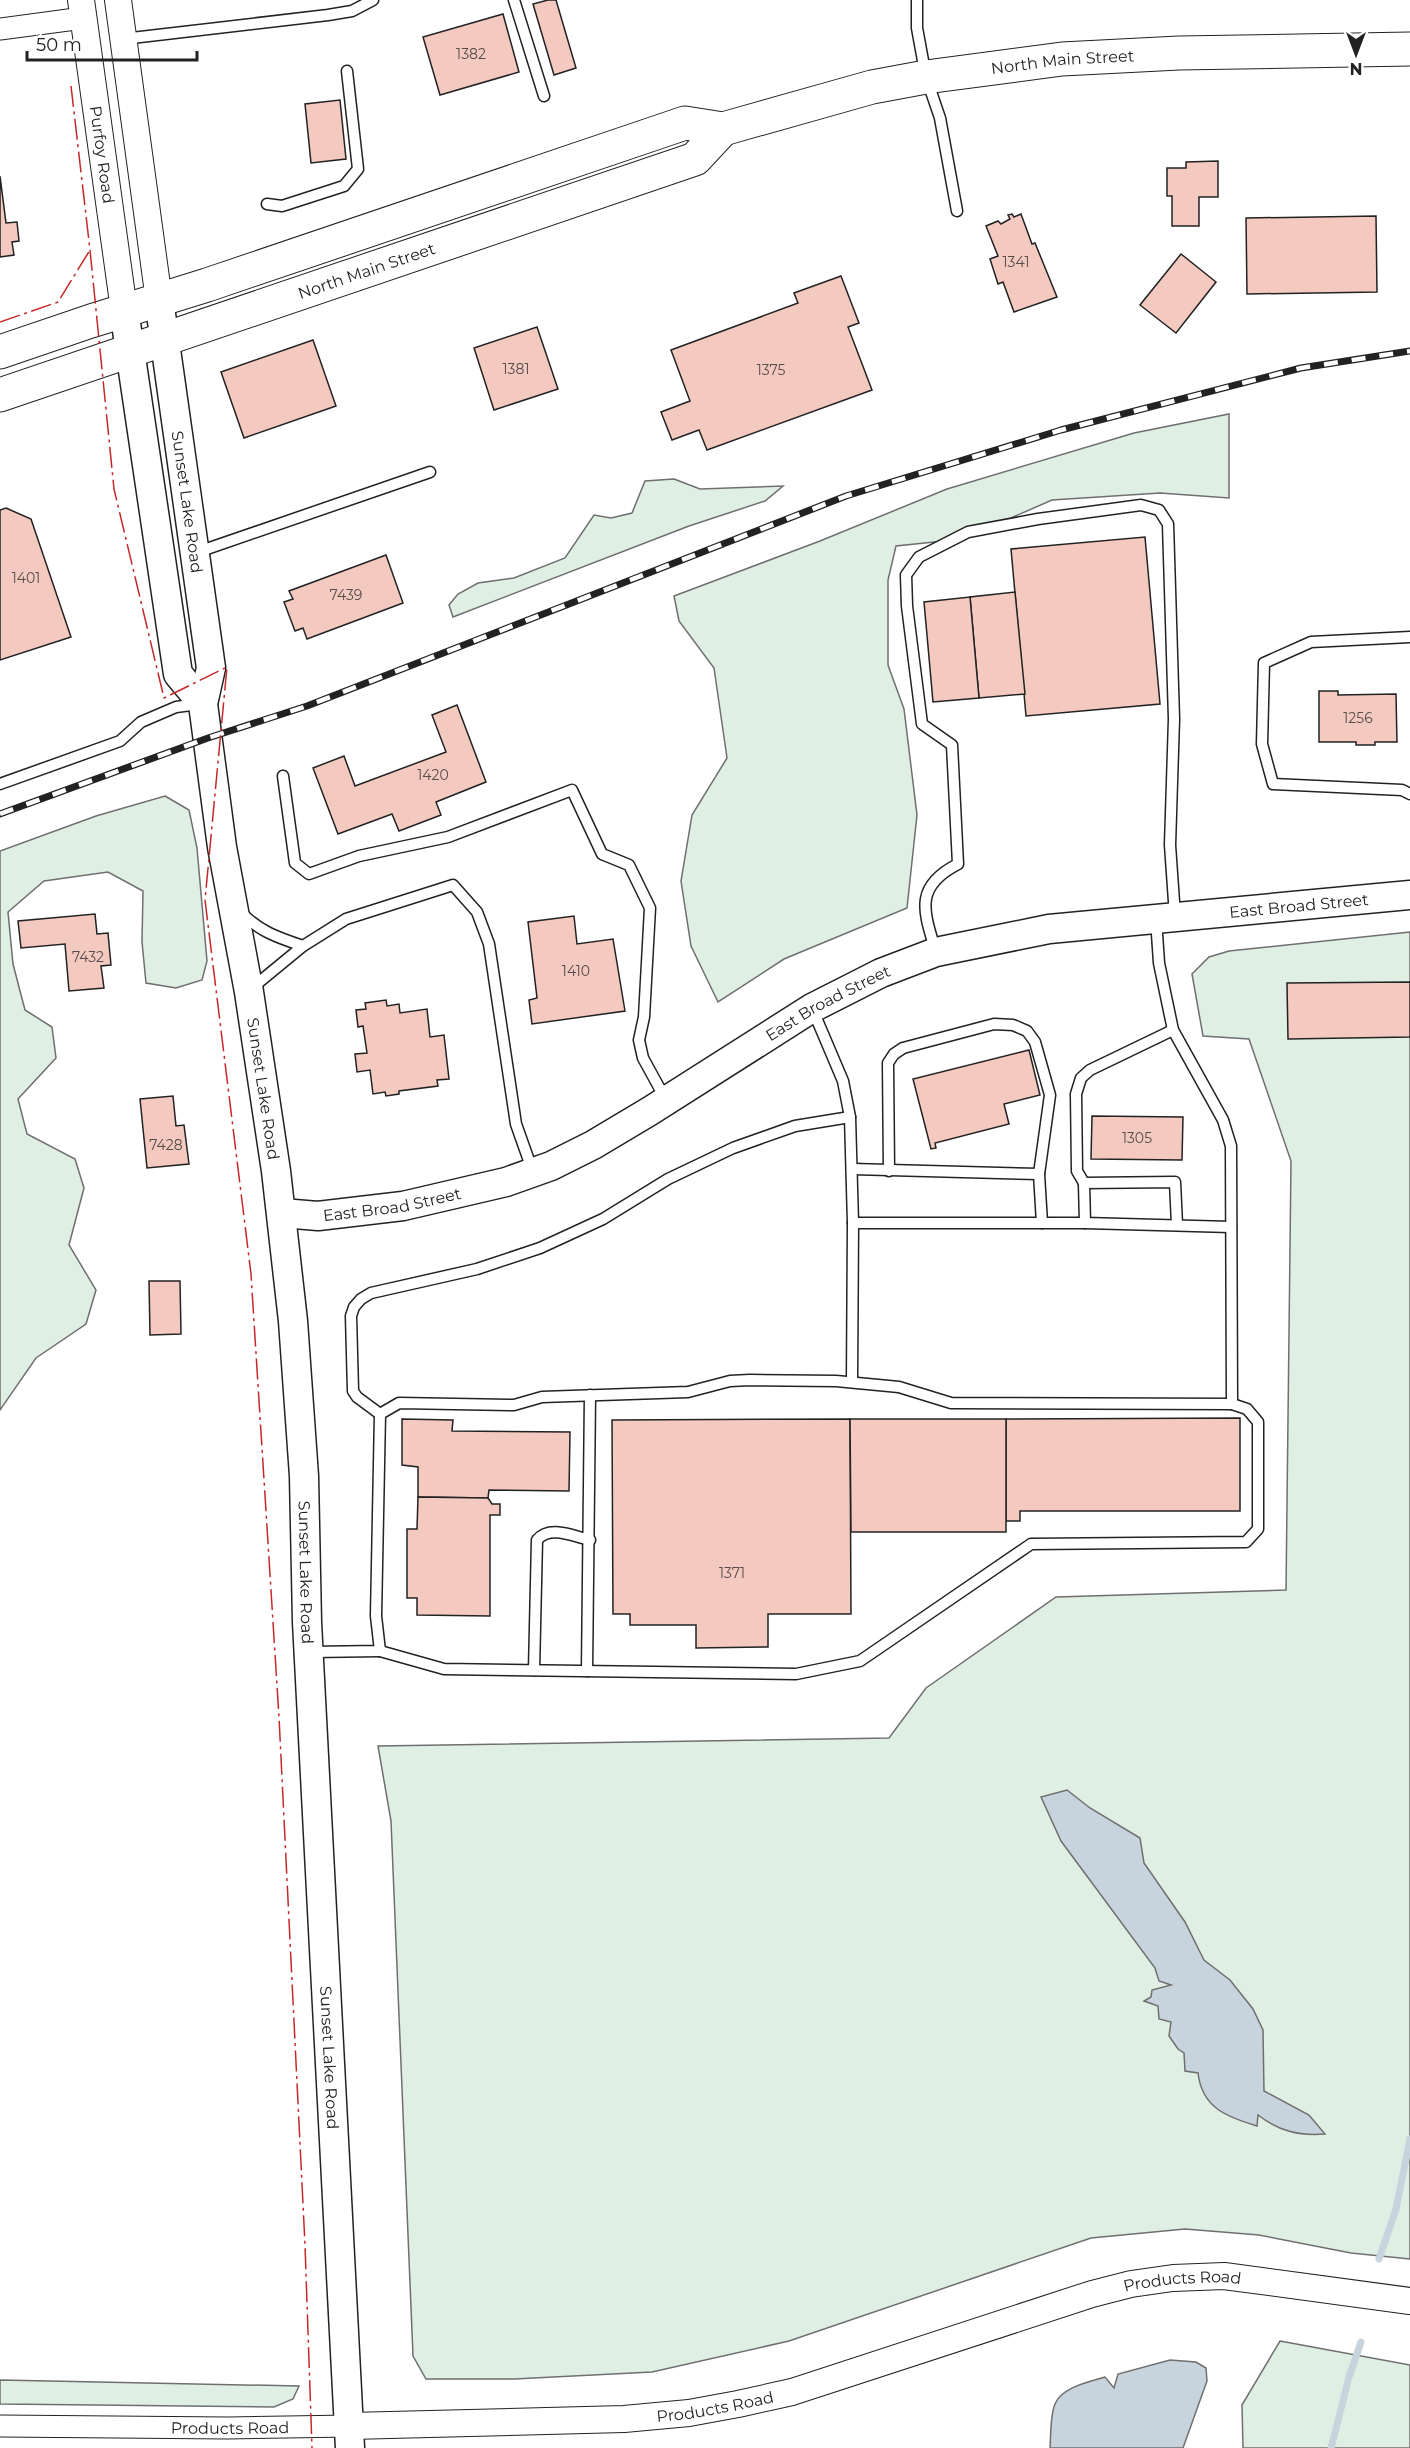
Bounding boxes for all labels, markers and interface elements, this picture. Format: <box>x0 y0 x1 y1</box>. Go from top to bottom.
scale bar <box>27 24 196 62</box>
north arrow <box>1326 24 1386 84</box>
text: 50 m <box>36 34 82 56</box>
house number: 1382 <box>456 45 486 63</box>
street label: North Main Street <box>990 46 1135 78</box>
text: N <box>1350 59 1362 78</box>
street label: Purfoy Road <box>86 104 118 205</box>
street label: North Main Street <box>296 239 438 303</box>
house number: 1341 <box>1003 253 1029 271</box>
house number: 1381 <box>503 360 529 378</box>
house number: 1375 <box>757 361 785 379</box>
street label: Sunset Lake Road <box>168 430 206 574</box>
house number: 1401 <box>12 569 40 587</box>
house number: 7439 <box>330 586 362 604</box>
house number: 1256 <box>1343 709 1373 727</box>
house number: 1420 <box>417 766 449 784</box>
street label: East Broad Street <box>1228 890 1370 922</box>
house number: 7432 <box>72 948 104 966</box>
street label: East Broad Street <box>762 961 893 1045</box>
house number: 1410 <box>562 962 590 980</box>
street label: Sunset Lake Road <box>243 1016 283 1161</box>
house number: 1305 <box>1122 1129 1152 1147</box>
house number: 7428 <box>149 1136 183 1154</box>
street label: East Broad Street <box>322 1184 463 1225</box>
street label: Sunset Lake Road <box>295 1500 317 1645</box>
house number: 1371 <box>719 1564 745 1582</box>
street label: Sunset Lake Road <box>316 1986 342 2130</box>
street label: Products Road <box>1121 2267 1242 2296</box>
street label: Products Road <box>656 2387 775 2426</box>
street label: Products Road <box>171 2418 289 2438</box>

